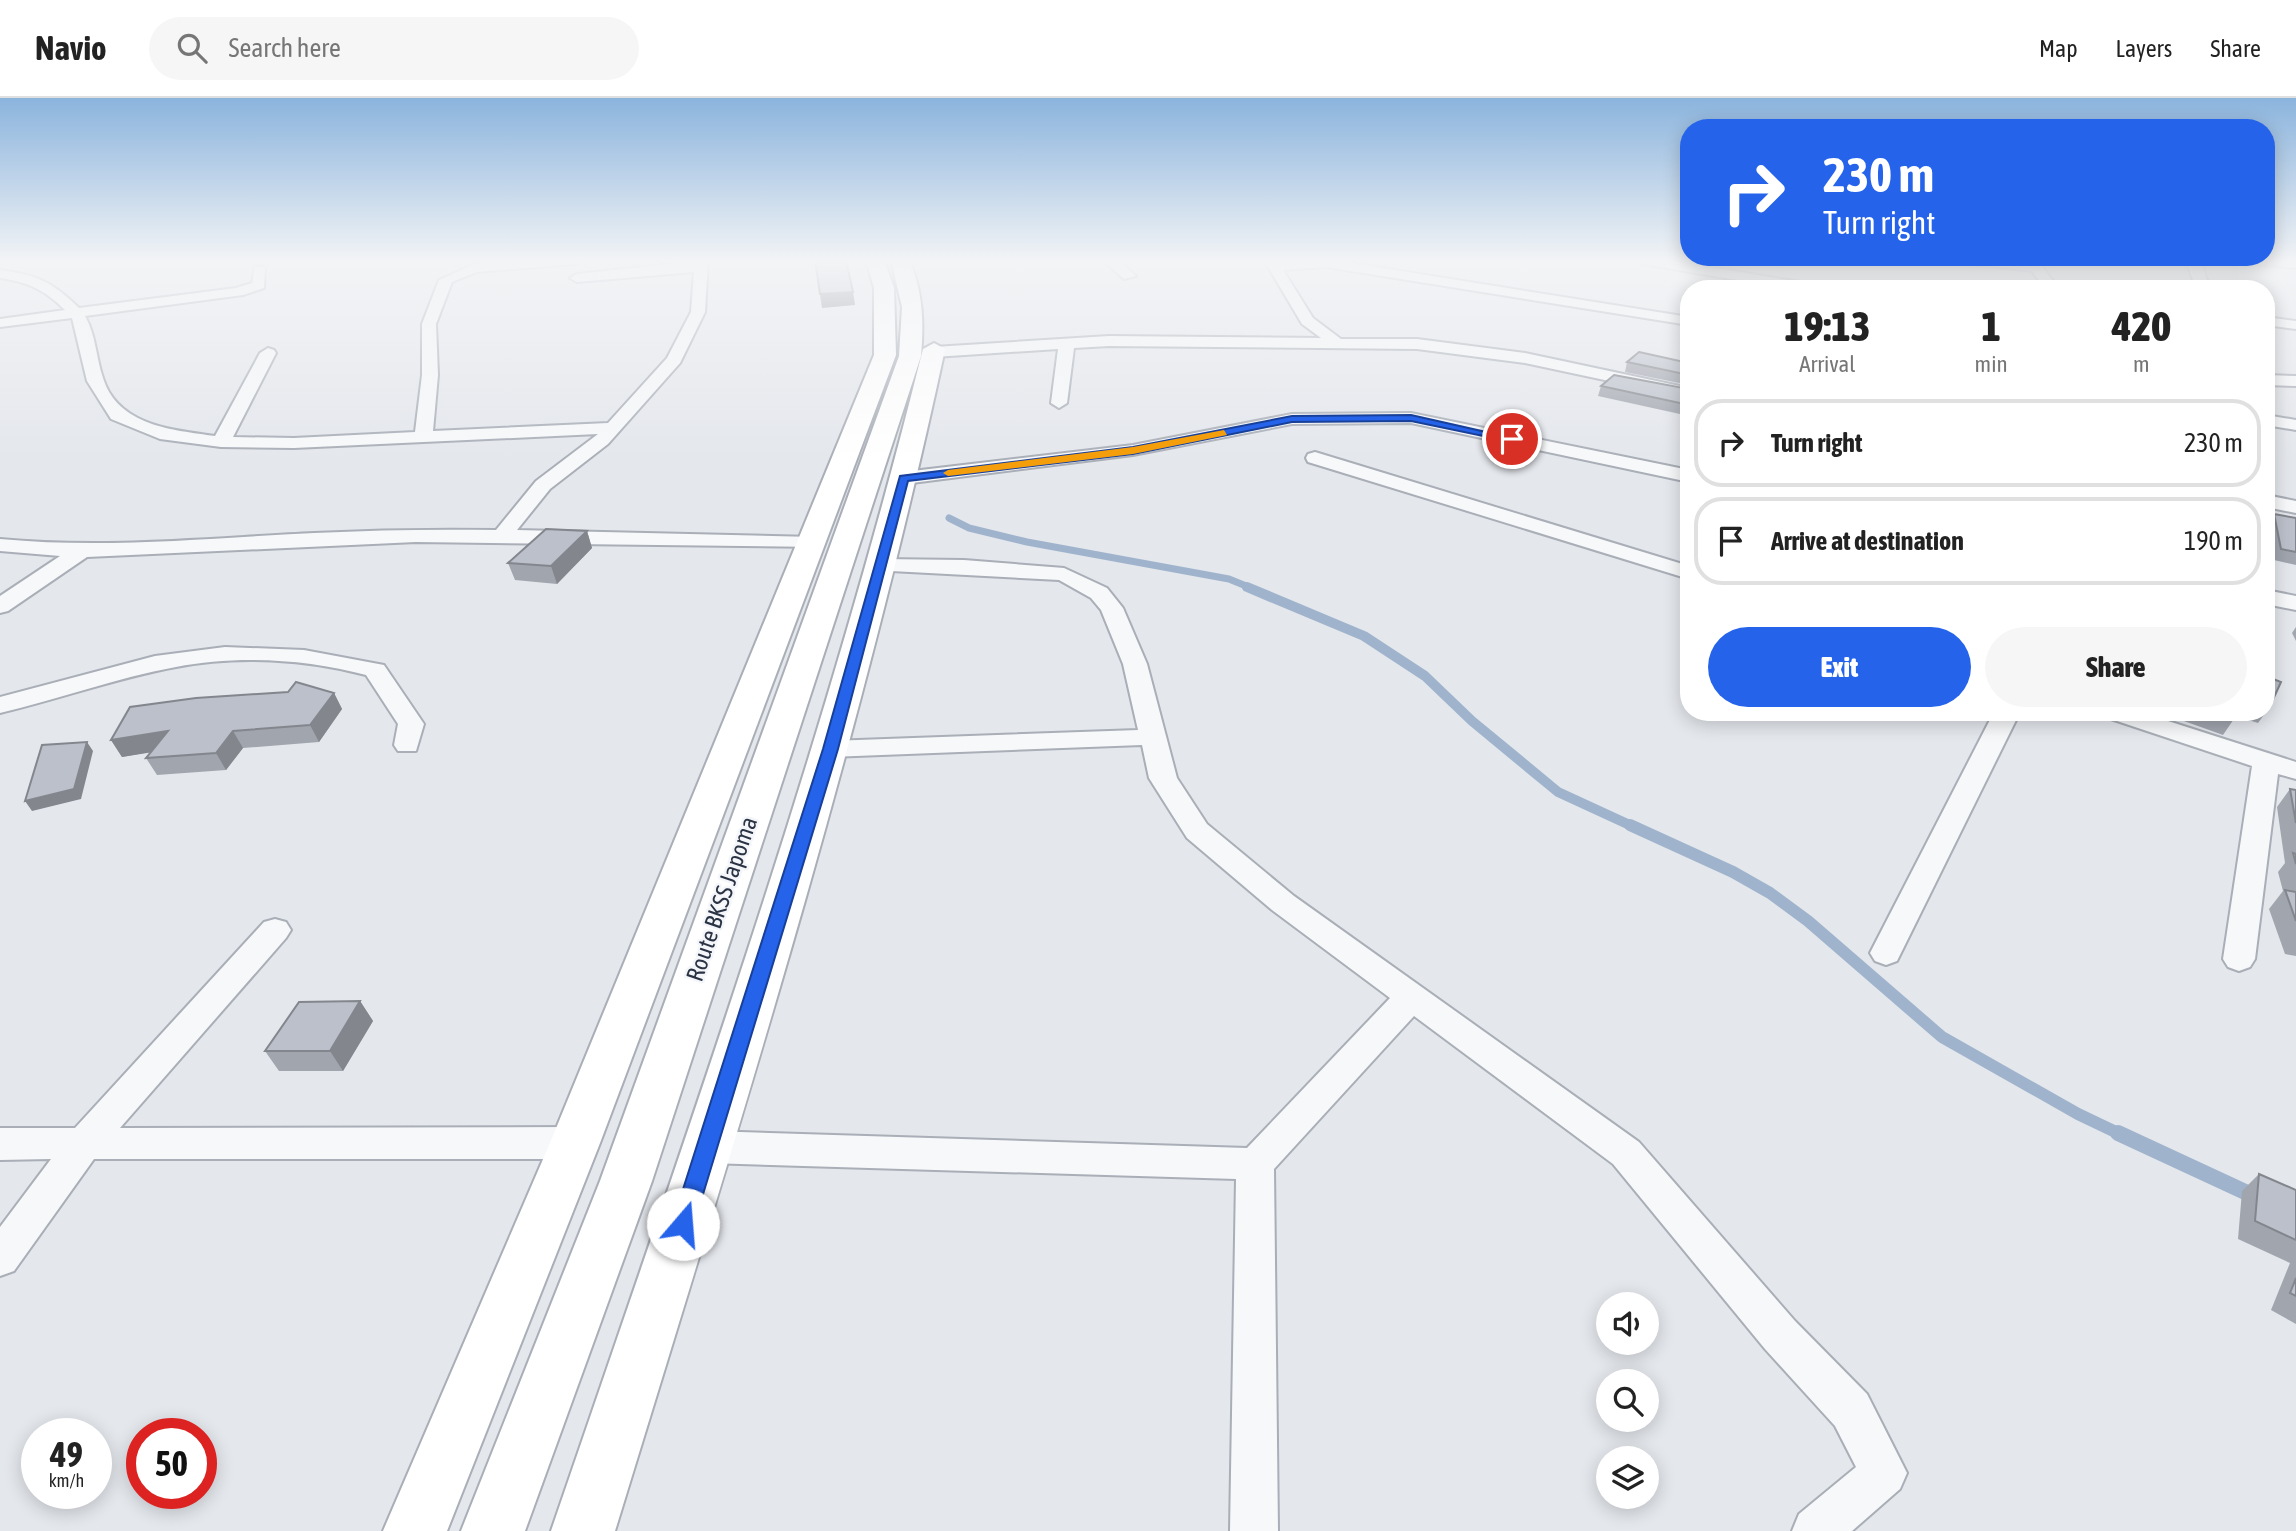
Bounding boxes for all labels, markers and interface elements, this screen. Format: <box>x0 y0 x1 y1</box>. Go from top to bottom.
search box <box>149 17 639 80</box>
text: Navio <box>35 29 107 67</box>
icon: search <box>173 29 211 67</box>
text: Search here <box>229 33 341 63</box>
text: Map <box>2039 35 2078 62</box>
text: Layers <box>2116 35 2172 62</box>
text: Share <box>2210 35 2261 62</box>
text: 230 m <box>1823 146 1934 202</box>
icon: right <box>1708 147 1799 238</box>
text: Turn right <box>1823 204 1936 241</box>
text: 19:13 <box>1784 302 1871 350</box>
text: 1 <box>1981 302 2001 350</box>
text: 420 <box>2112 302 2171 350</box>
text: Arrival <box>1799 351 1855 377</box>
text: min <box>1975 351 2008 377</box>
text: m <box>2133 351 2150 377</box>
pin <box>1482 409 1542 469</box>
icon: arrive <box>1493 420 1531 458</box>
icon: right <box>1712 424 1750 462</box>
text: Turn right <box>1771 428 1862 458</box>
text: 230 m <box>2184 428 2243 458</box>
icon: arrive <box>1712 522 1750 560</box>
text: Arrive at destination <box>1771 526 1964 556</box>
text: 190 m <box>2184 526 2243 556</box>
button: Exit <box>1708 627 1971 707</box>
button: Share <box>1985 627 2247 707</box>
street label: Route BKSS Japoma <box>681 813 762 985</box>
position arrow <box>646 1187 720 1261</box>
map controls <box>1596 1292 1659 1509</box>
button: sound <box>1596 1292 1659 1355</box>
button: search <box>1596 1369 1659 1432</box>
speed limit sign: 50 <box>126 1418 217 1509</box>
text: 49 <box>50 1434 83 1474</box>
button: layers <box>1596 1446 1659 1509</box>
text: km/h <box>49 1470 84 1491</box>

